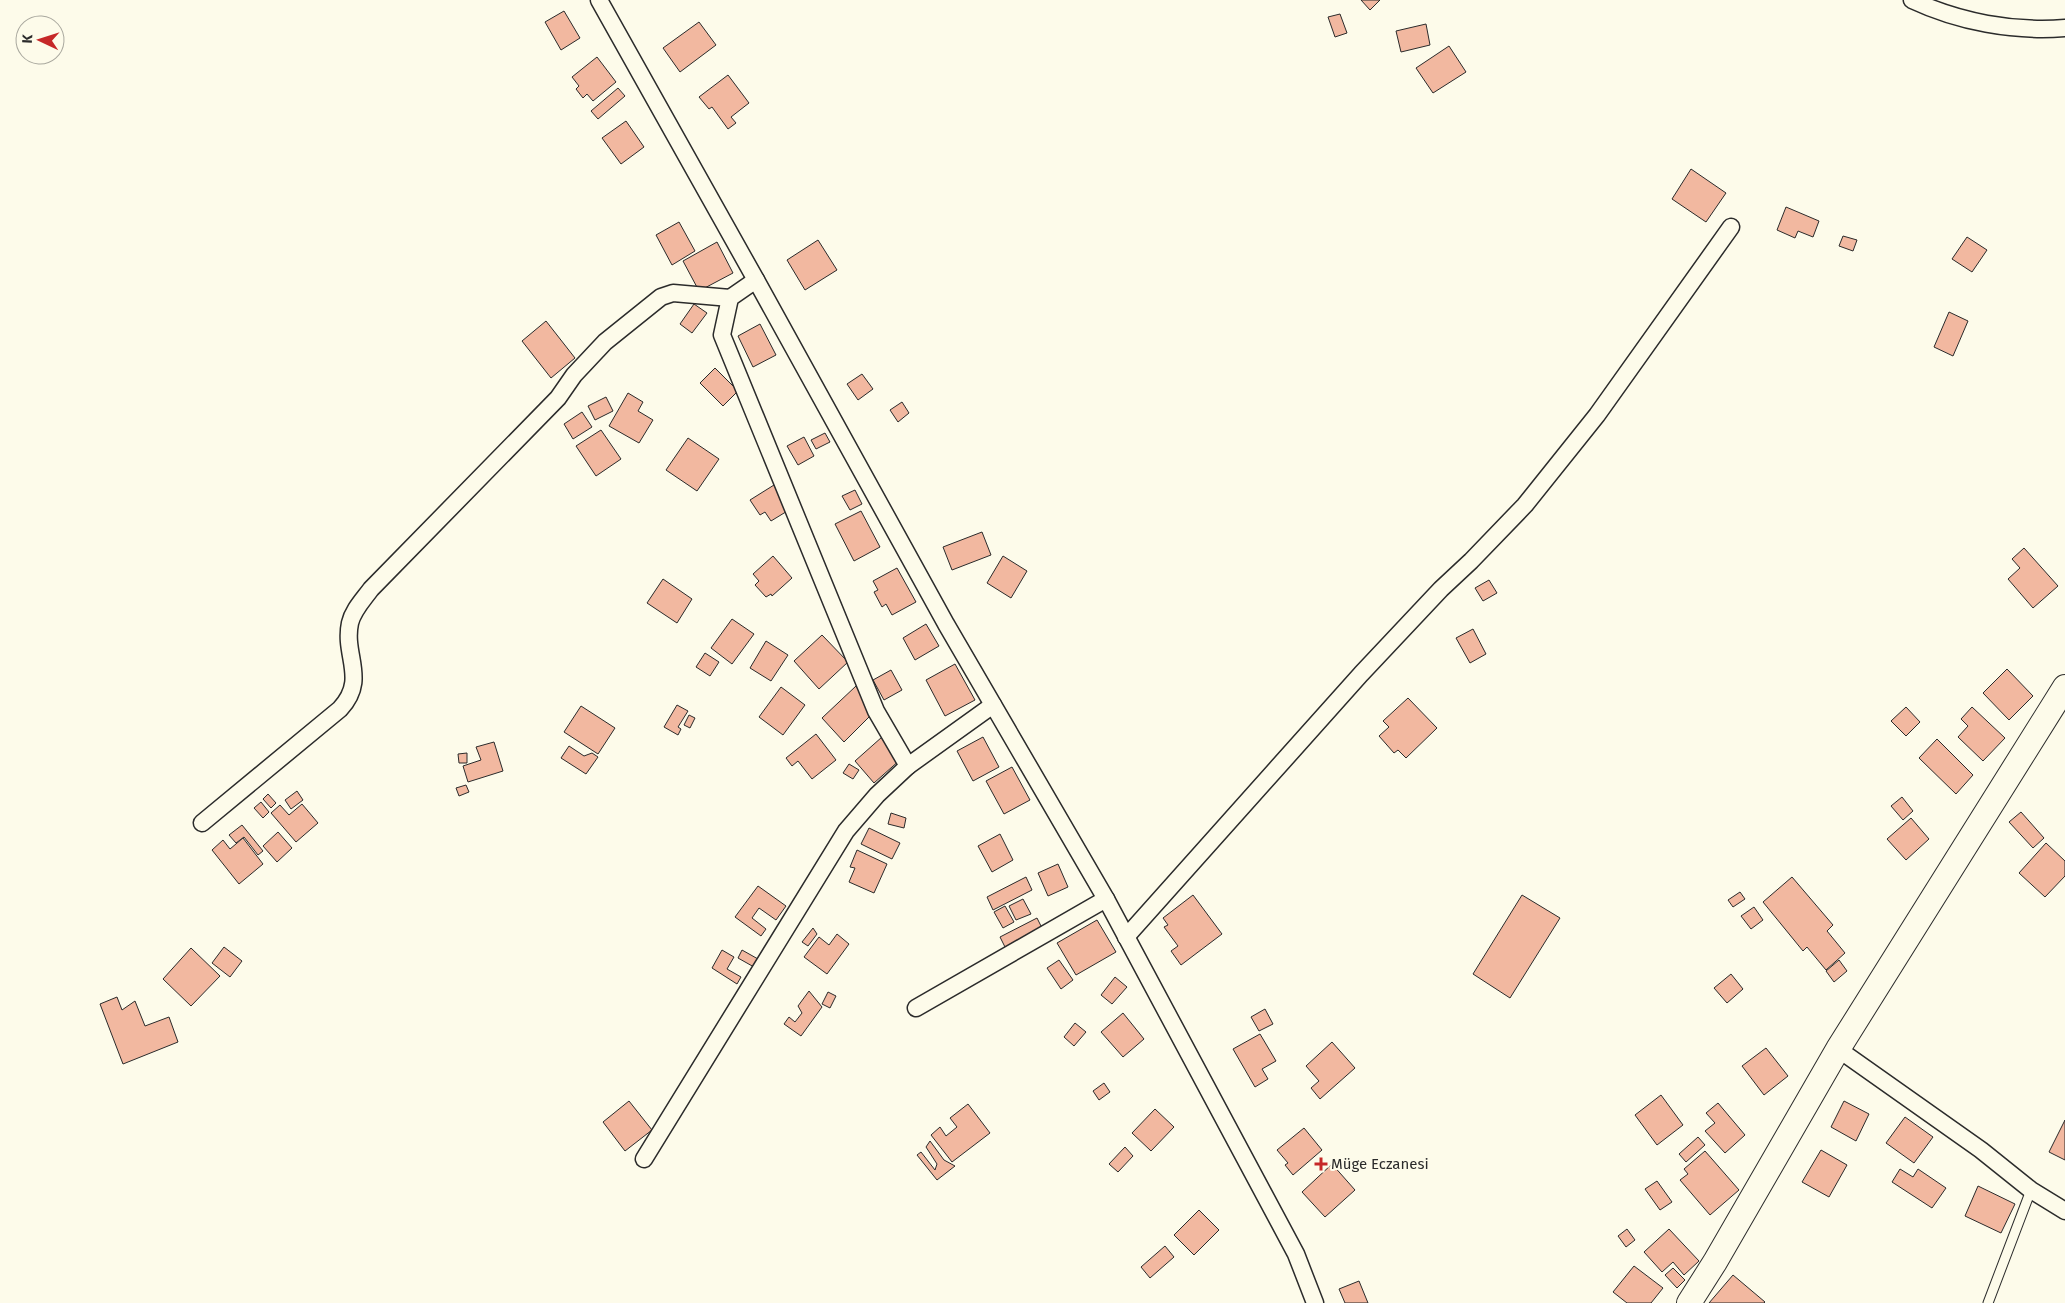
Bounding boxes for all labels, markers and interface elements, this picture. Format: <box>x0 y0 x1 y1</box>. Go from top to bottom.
north arrow <box>15 15 65 65</box>
text: K <box>19 33 36 44</box>
place label: Müge Eczanesi <box>1331 1155 1429 1173</box>
marker: Müge Eczanesi <box>1315 1158 1327 1170</box>

